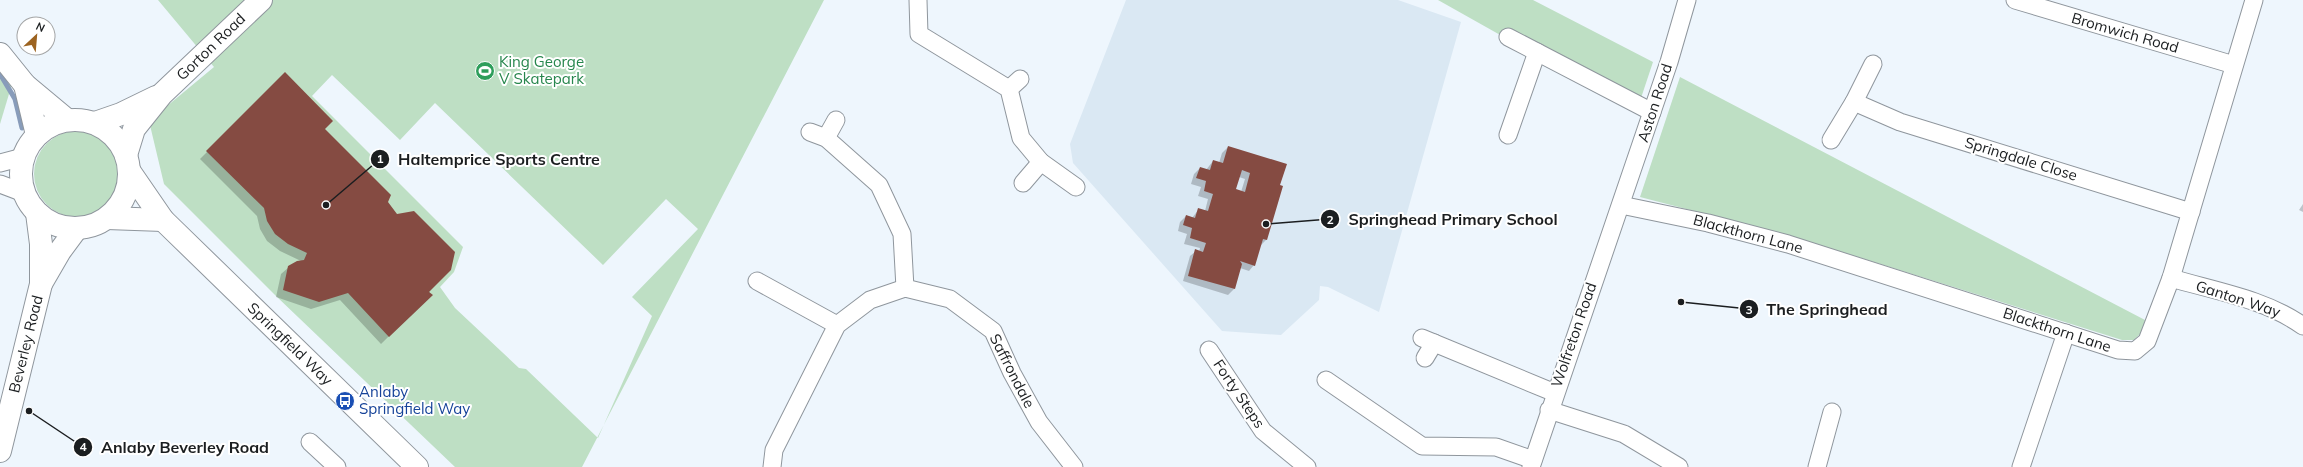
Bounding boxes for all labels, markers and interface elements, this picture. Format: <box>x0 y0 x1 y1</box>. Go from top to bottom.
street label: Bromwich Road <box>2069 8 2181 57</box>
street label: Gorton Road <box>172 9 249 84</box>
north arrow <box>16 16 56 56</box>
text: N <box>34 19 47 35</box>
place label: King George V Skatepark <box>499 52 584 88</box>
sports icon: King George V Skatepark <box>474 60 496 82</box>
street label: Aston Road <box>1633 61 1676 145</box>
street label: Springdale Close <box>1962 132 2080 185</box>
callout: Haltemprice Sports Centre <box>370 145 608 173</box>
text: Haltemprice Sports Centre <box>398 149 600 169</box>
text: 1 <box>376 151 384 166</box>
callout: Springhead Primary School <box>1320 205 1565 233</box>
text: Springhead Primary School <box>1348 209 1558 229</box>
street label: Blackthorn Lane <box>1691 210 1805 257</box>
text: 2 <box>1326 212 1334 227</box>
street label: Ganton Way <box>2193 276 2283 321</box>
street label: Wolfreton Road <box>1547 280 1600 390</box>
street label: Beverley Road <box>4 293 47 395</box>
callout: The Springhead <box>1739 295 1896 323</box>
street label: Springfield Way <box>244 298 337 389</box>
text: The Springhead <box>1766 299 1888 319</box>
text: 3 <box>1745 302 1753 317</box>
street label: Blackthorn Lane <box>2001 303 2114 356</box>
street label: Saffrondale <box>986 331 1039 411</box>
street label: Forty Steps <box>1209 356 1269 432</box>
place label: Anlaby Springfield Way <box>359 382 470 418</box>
bus stop icon: Anlaby Springfield Way <box>334 390 356 412</box>
callout: Anlaby Beverley Road <box>73 433 277 461</box>
text: Anlaby Beverley Road <box>101 437 269 457</box>
text: 4 <box>79 439 87 454</box>

